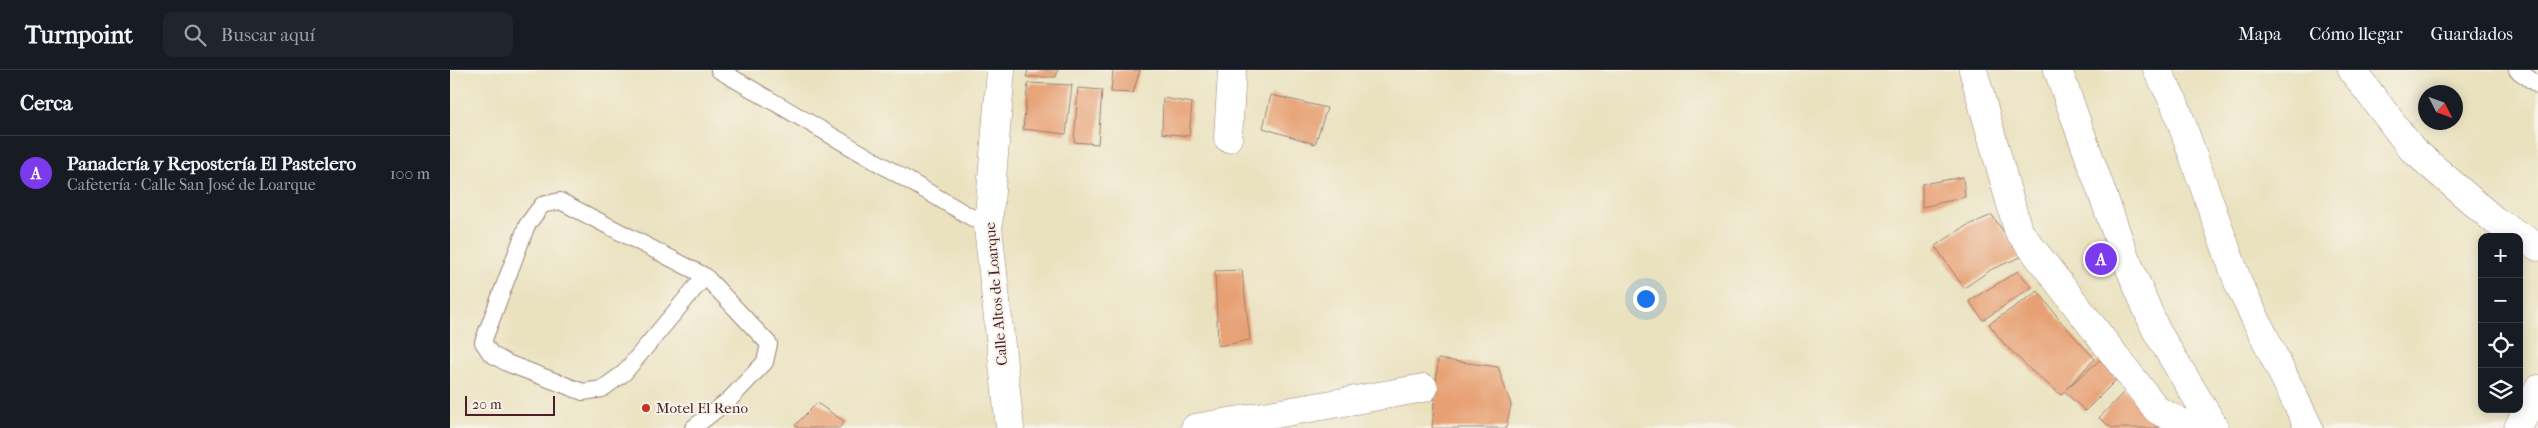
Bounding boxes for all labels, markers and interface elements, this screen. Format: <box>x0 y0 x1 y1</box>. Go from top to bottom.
search box <box>163 12 513 57</box>
text: Turnpoint <box>25 21 133 49</box>
icon: search <box>181 21 209 49</box>
text: Buscar aquí <box>221 24 315 46</box>
text: Mapa <box>2238 24 2281 45</box>
text: Cómo llegar <box>2309 24 2403 45</box>
text: Guardados <box>2431 24 2513 45</box>
north arrow <box>2418 85 2463 130</box>
text: Cerca <box>20 91 72 115</box>
text: Panadería y Repostería El Pastelero <box>67 153 356 175</box>
text: A <box>31 164 41 183</box>
text: 100 m <box>390 164 430 183</box>
text: Cafetería · Calle San José de Loarque <box>67 175 316 194</box>
street label: Calle Altos de Loarque <box>981 221 1011 366</box>
map controls <box>2478 233 2523 413</box>
button: + <box>2478 233 2523 278</box>
pin: A <box>2085 240 2117 278</box>
button: − <box>2478 278 2523 323</box>
your location <box>1633 286 1659 312</box>
button: locate <box>2478 323 2523 368</box>
button: layers <box>2478 368 2523 413</box>
scale bar <box>465 393 555 416</box>
text: 20 m <box>472 396 502 413</box>
place label: Motel El Reno <box>656 399 748 417</box>
marker: Motel El Reno <box>640 402 652 414</box>

